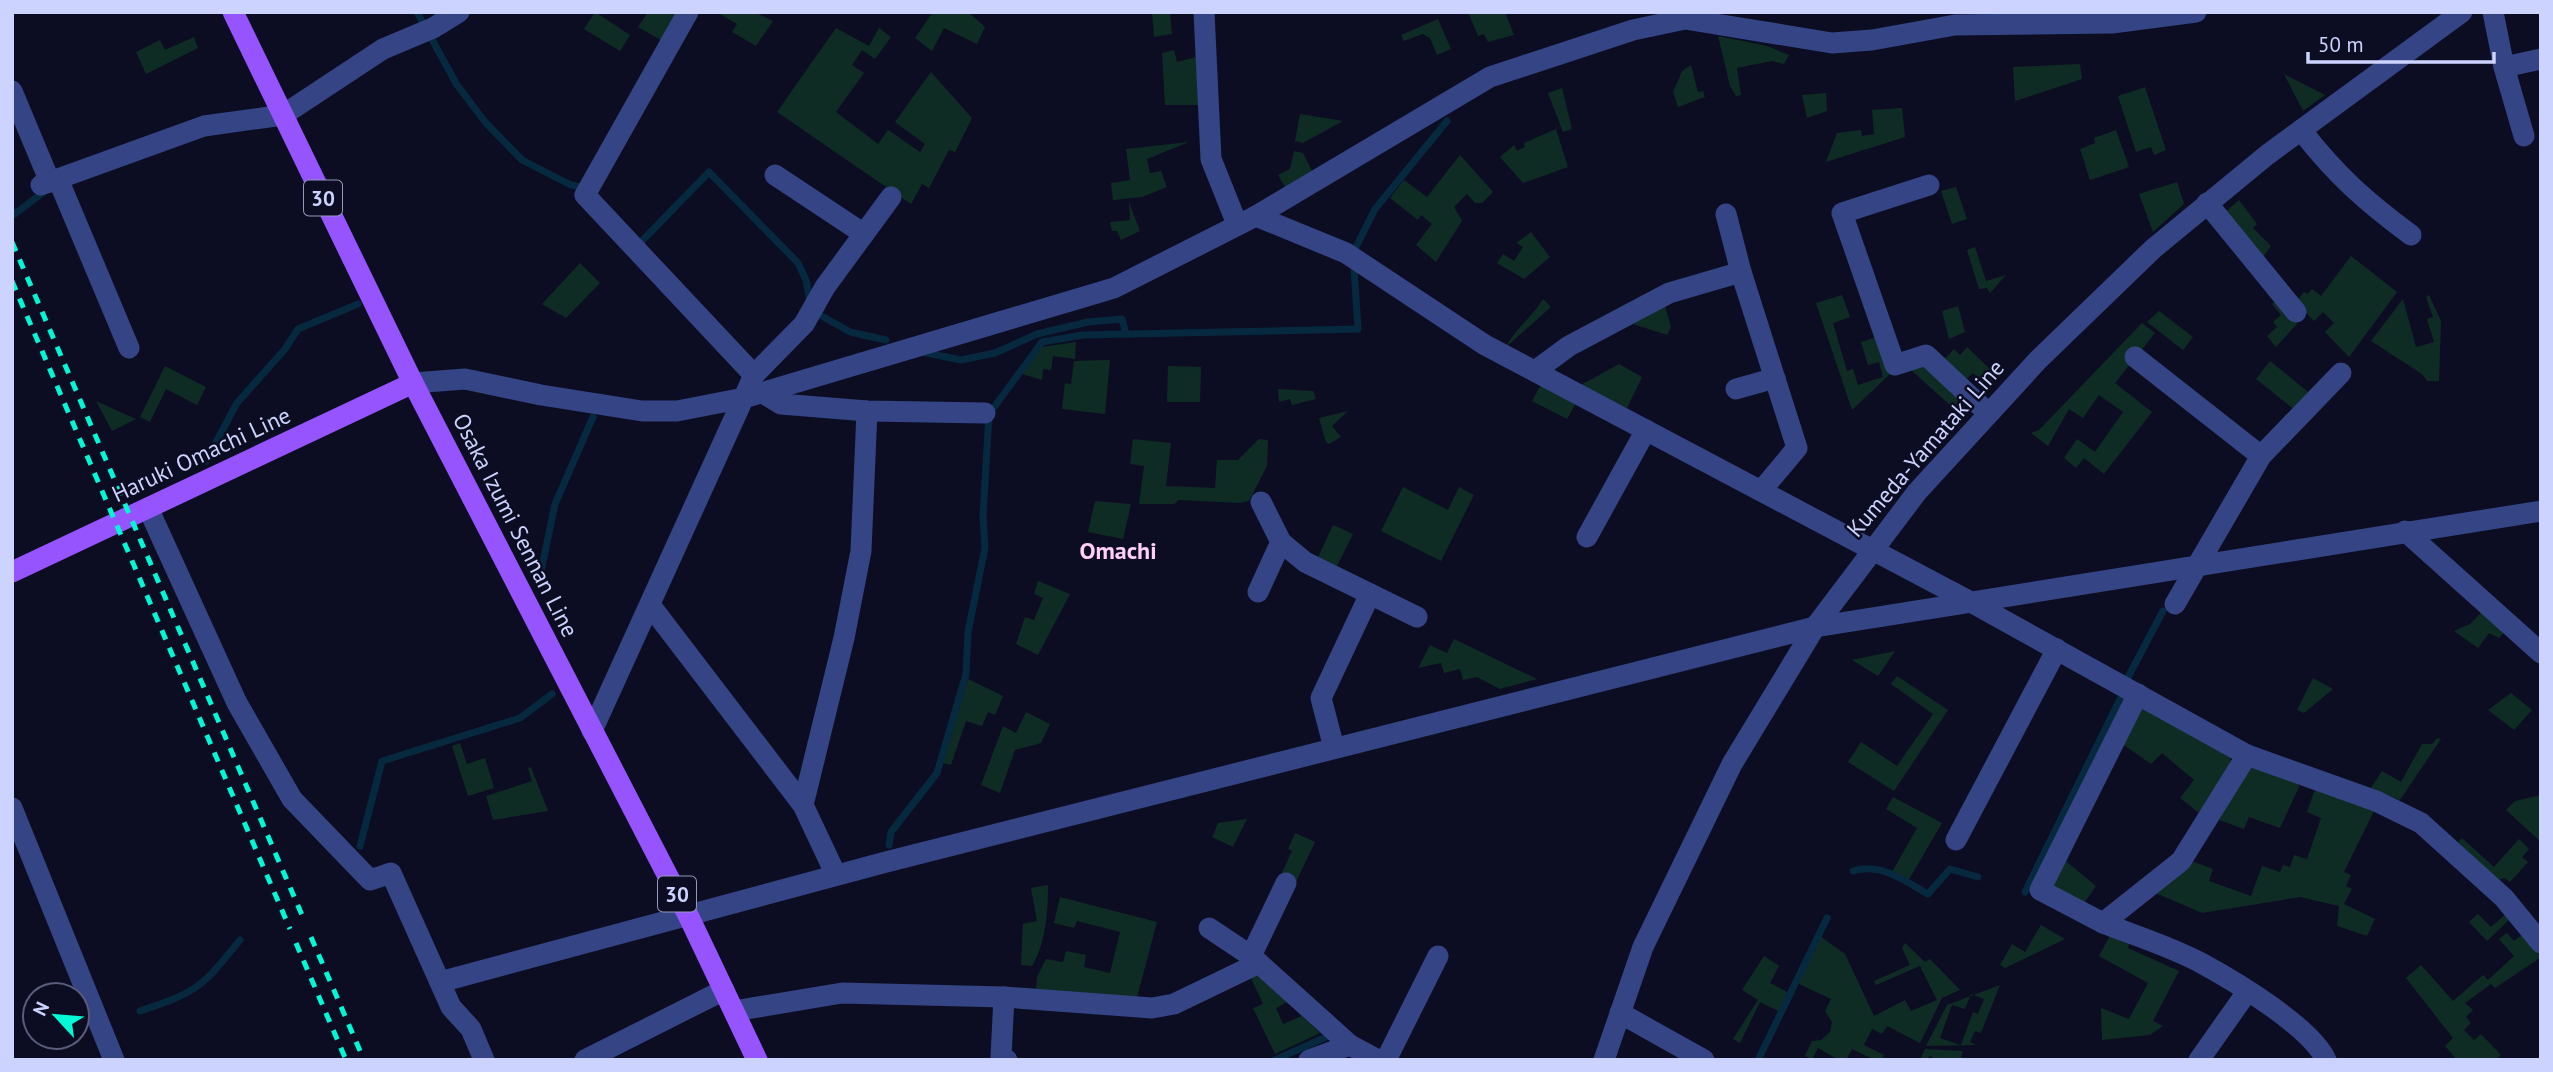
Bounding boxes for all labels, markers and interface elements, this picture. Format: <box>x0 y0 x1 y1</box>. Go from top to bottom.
scale bar <box>2308 21 2494 65</box>
text: 50 m <box>2318 31 2364 58</box>
road number: 30 <box>304 180 342 216</box>
street label: Kumeda-Yamataki Line <box>1840 353 2010 543</box>
street label: Haruki Omachi Line <box>107 400 295 508</box>
street label: Osaka Izumi Sennan Line <box>447 408 585 642</box>
district label: Omachi <box>1079 535 1157 566</box>
road number: 30 <box>658 876 696 912</box>
north arrow <box>21 981 91 1051</box>
text: N <box>27 998 54 1019</box>

